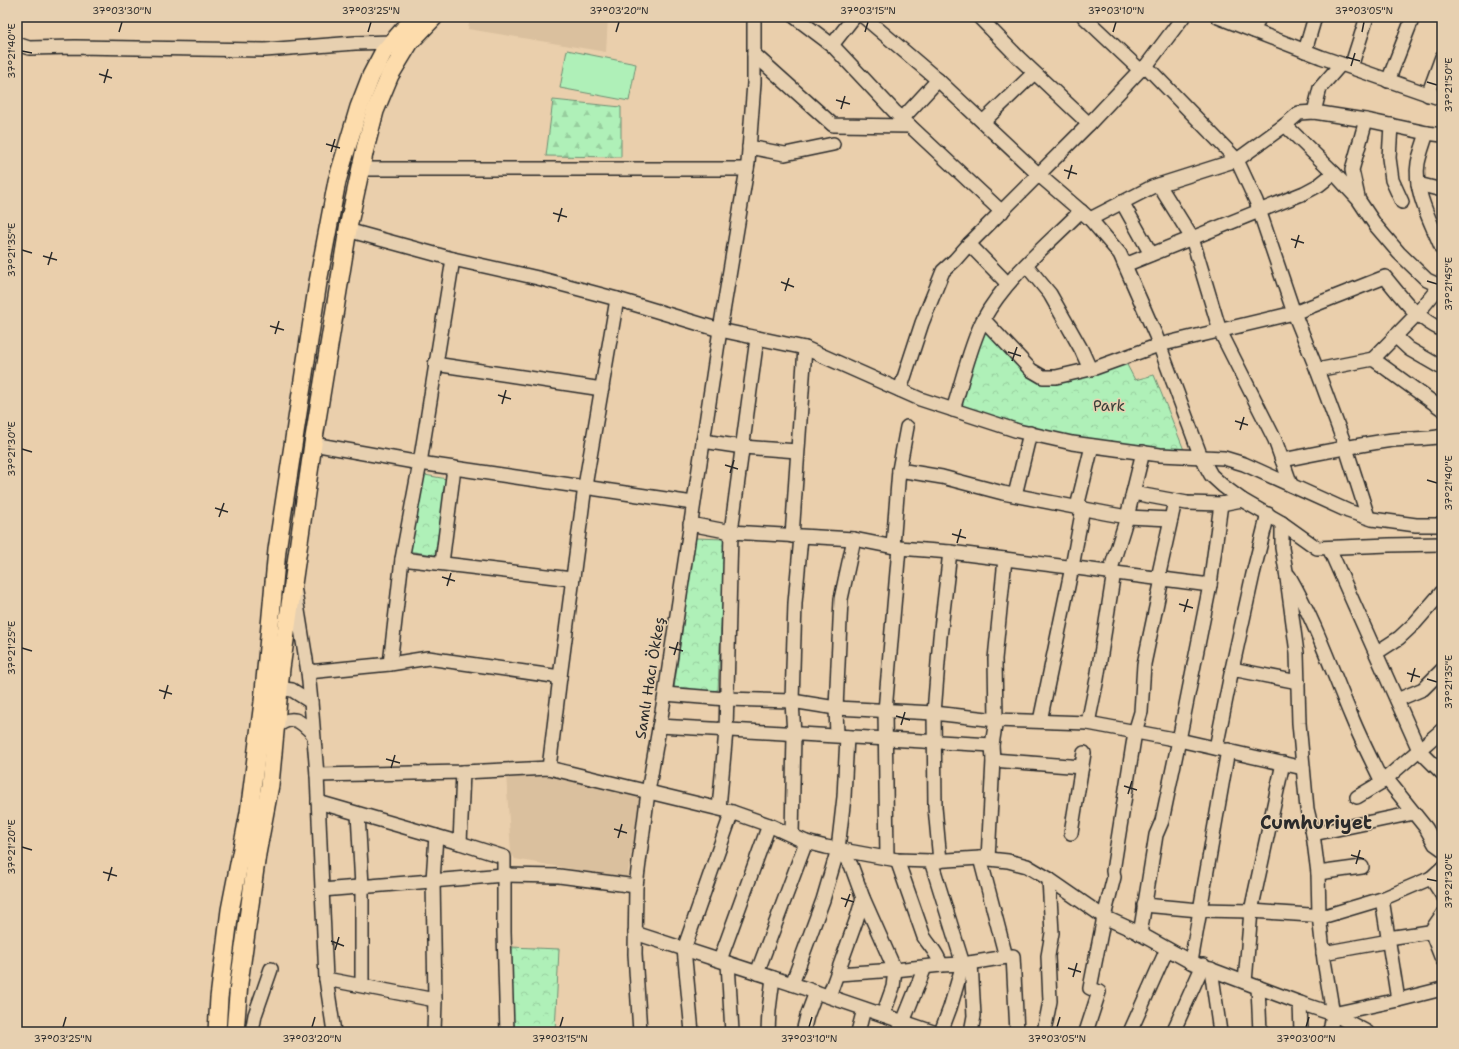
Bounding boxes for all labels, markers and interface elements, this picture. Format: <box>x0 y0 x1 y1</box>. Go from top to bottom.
text: 37°03'30"N <box>92 4 152 17</box>
text: 37°03'25"N <box>342 4 400 17</box>
text: 37°03'20"N <box>589 4 649 17</box>
text: 37°03'15"N <box>840 4 896 17</box>
text: 37°03'10"N <box>1088 4 1144 17</box>
text: 37°03'05"N <box>1335 4 1393 17</box>
text: 37°21'40"E <box>5 23 18 79</box>
text: 37°21'50"E <box>1442 57 1455 113</box>
text: 37°21'35"E <box>5 223 18 277</box>
text: 37°21'45"E <box>1442 257 1455 311</box>
park label: Park <box>1093 396 1125 416</box>
text: 37°21'30"E <box>5 421 18 477</box>
text: 37°21'40"E <box>1442 455 1455 511</box>
street label: Samlı Hacı Ökkeş <box>630 615 670 741</box>
text: 37°21'25"E <box>5 621 18 675</box>
text: 37°21'35"E <box>1442 655 1455 709</box>
district label: Cumhuriyet <box>1260 810 1372 835</box>
text: 37°21'20"E <box>5 819 18 875</box>
text: 37°21'30"E <box>1442 853 1455 909</box>
text: 37°03'25"N <box>34 1032 92 1045</box>
text: 37°03'20"N <box>282 1032 342 1045</box>
text: 37°03'15"N <box>532 1032 588 1045</box>
text: 37°03'10"N <box>781 1032 837 1045</box>
text: 37°03'05"N <box>1028 1032 1086 1045</box>
text: 37°03'00"N <box>1276 1032 1336 1045</box>

